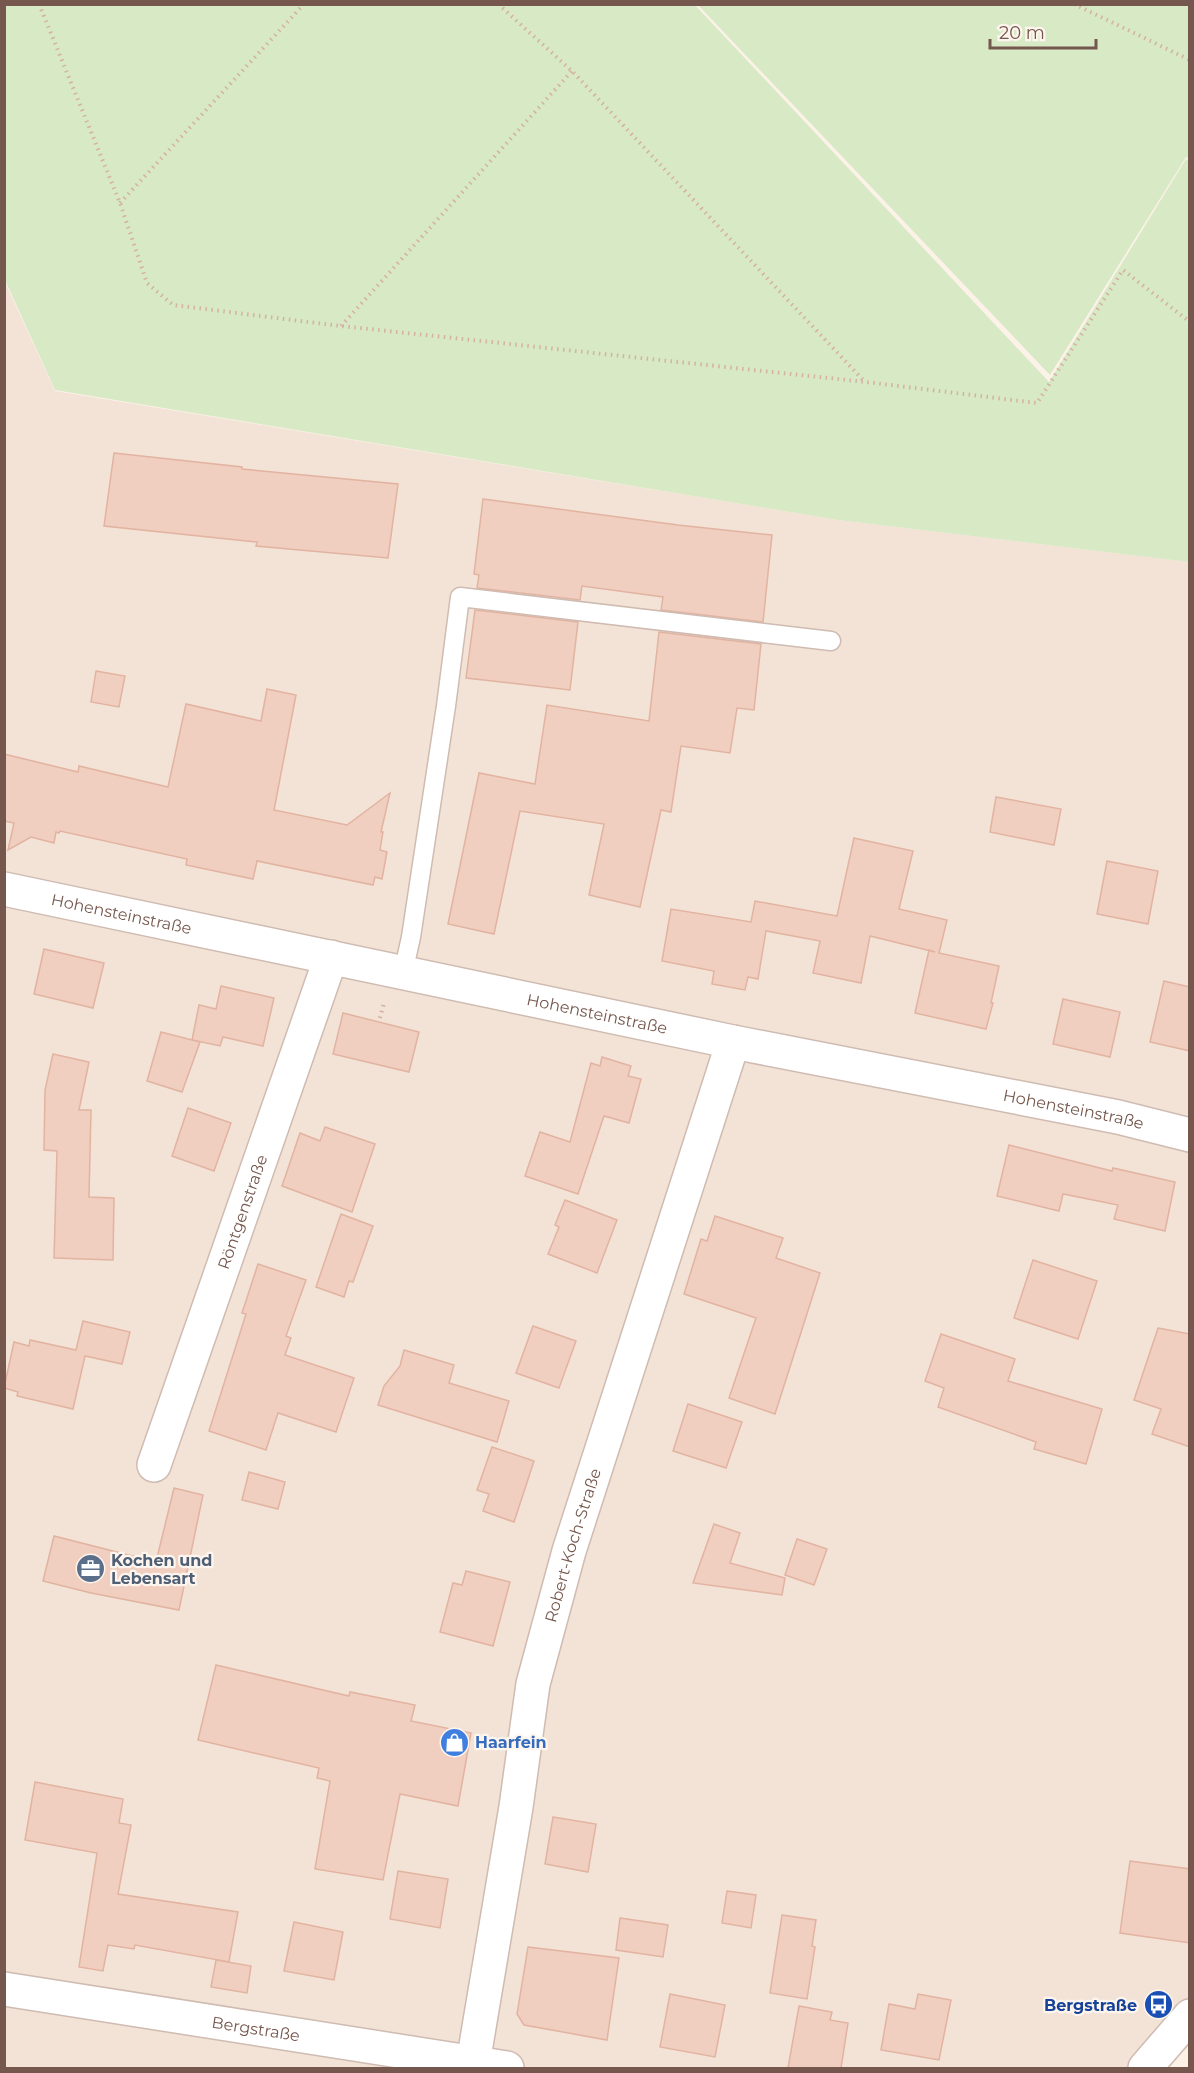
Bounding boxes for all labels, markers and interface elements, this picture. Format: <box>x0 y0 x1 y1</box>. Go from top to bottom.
scale bar <box>990 12 1096 50</box>
text: 20 m <box>999 22 1045 44</box>
street label: Hohensteinstraße <box>49 890 193 938</box>
street label: Hohensteinstraße <box>525 989 669 1037</box>
street label: Hohensteinstraße <box>1002 1085 1146 1133</box>
street label: Röntgenstraße <box>213 1152 271 1272</box>
street label: Robert-Koch-Straße <box>541 1466 605 1624</box>
place label: Kochen und Lebensart <box>111 1551 212 1588</box>
office icon: Kochen und Lebensart <box>74 1553 106 1585</box>
shop icon: Haarfein <box>438 1726 470 1758</box>
place label: Haarfein <box>475 1733 547 1752</box>
bus stop icon: Bergstraße <box>1142 1989 1174 2021</box>
place label: Bergstraße <box>1044 1996 1137 2015</box>
street label: Bergstraße <box>211 2012 301 2045</box>

